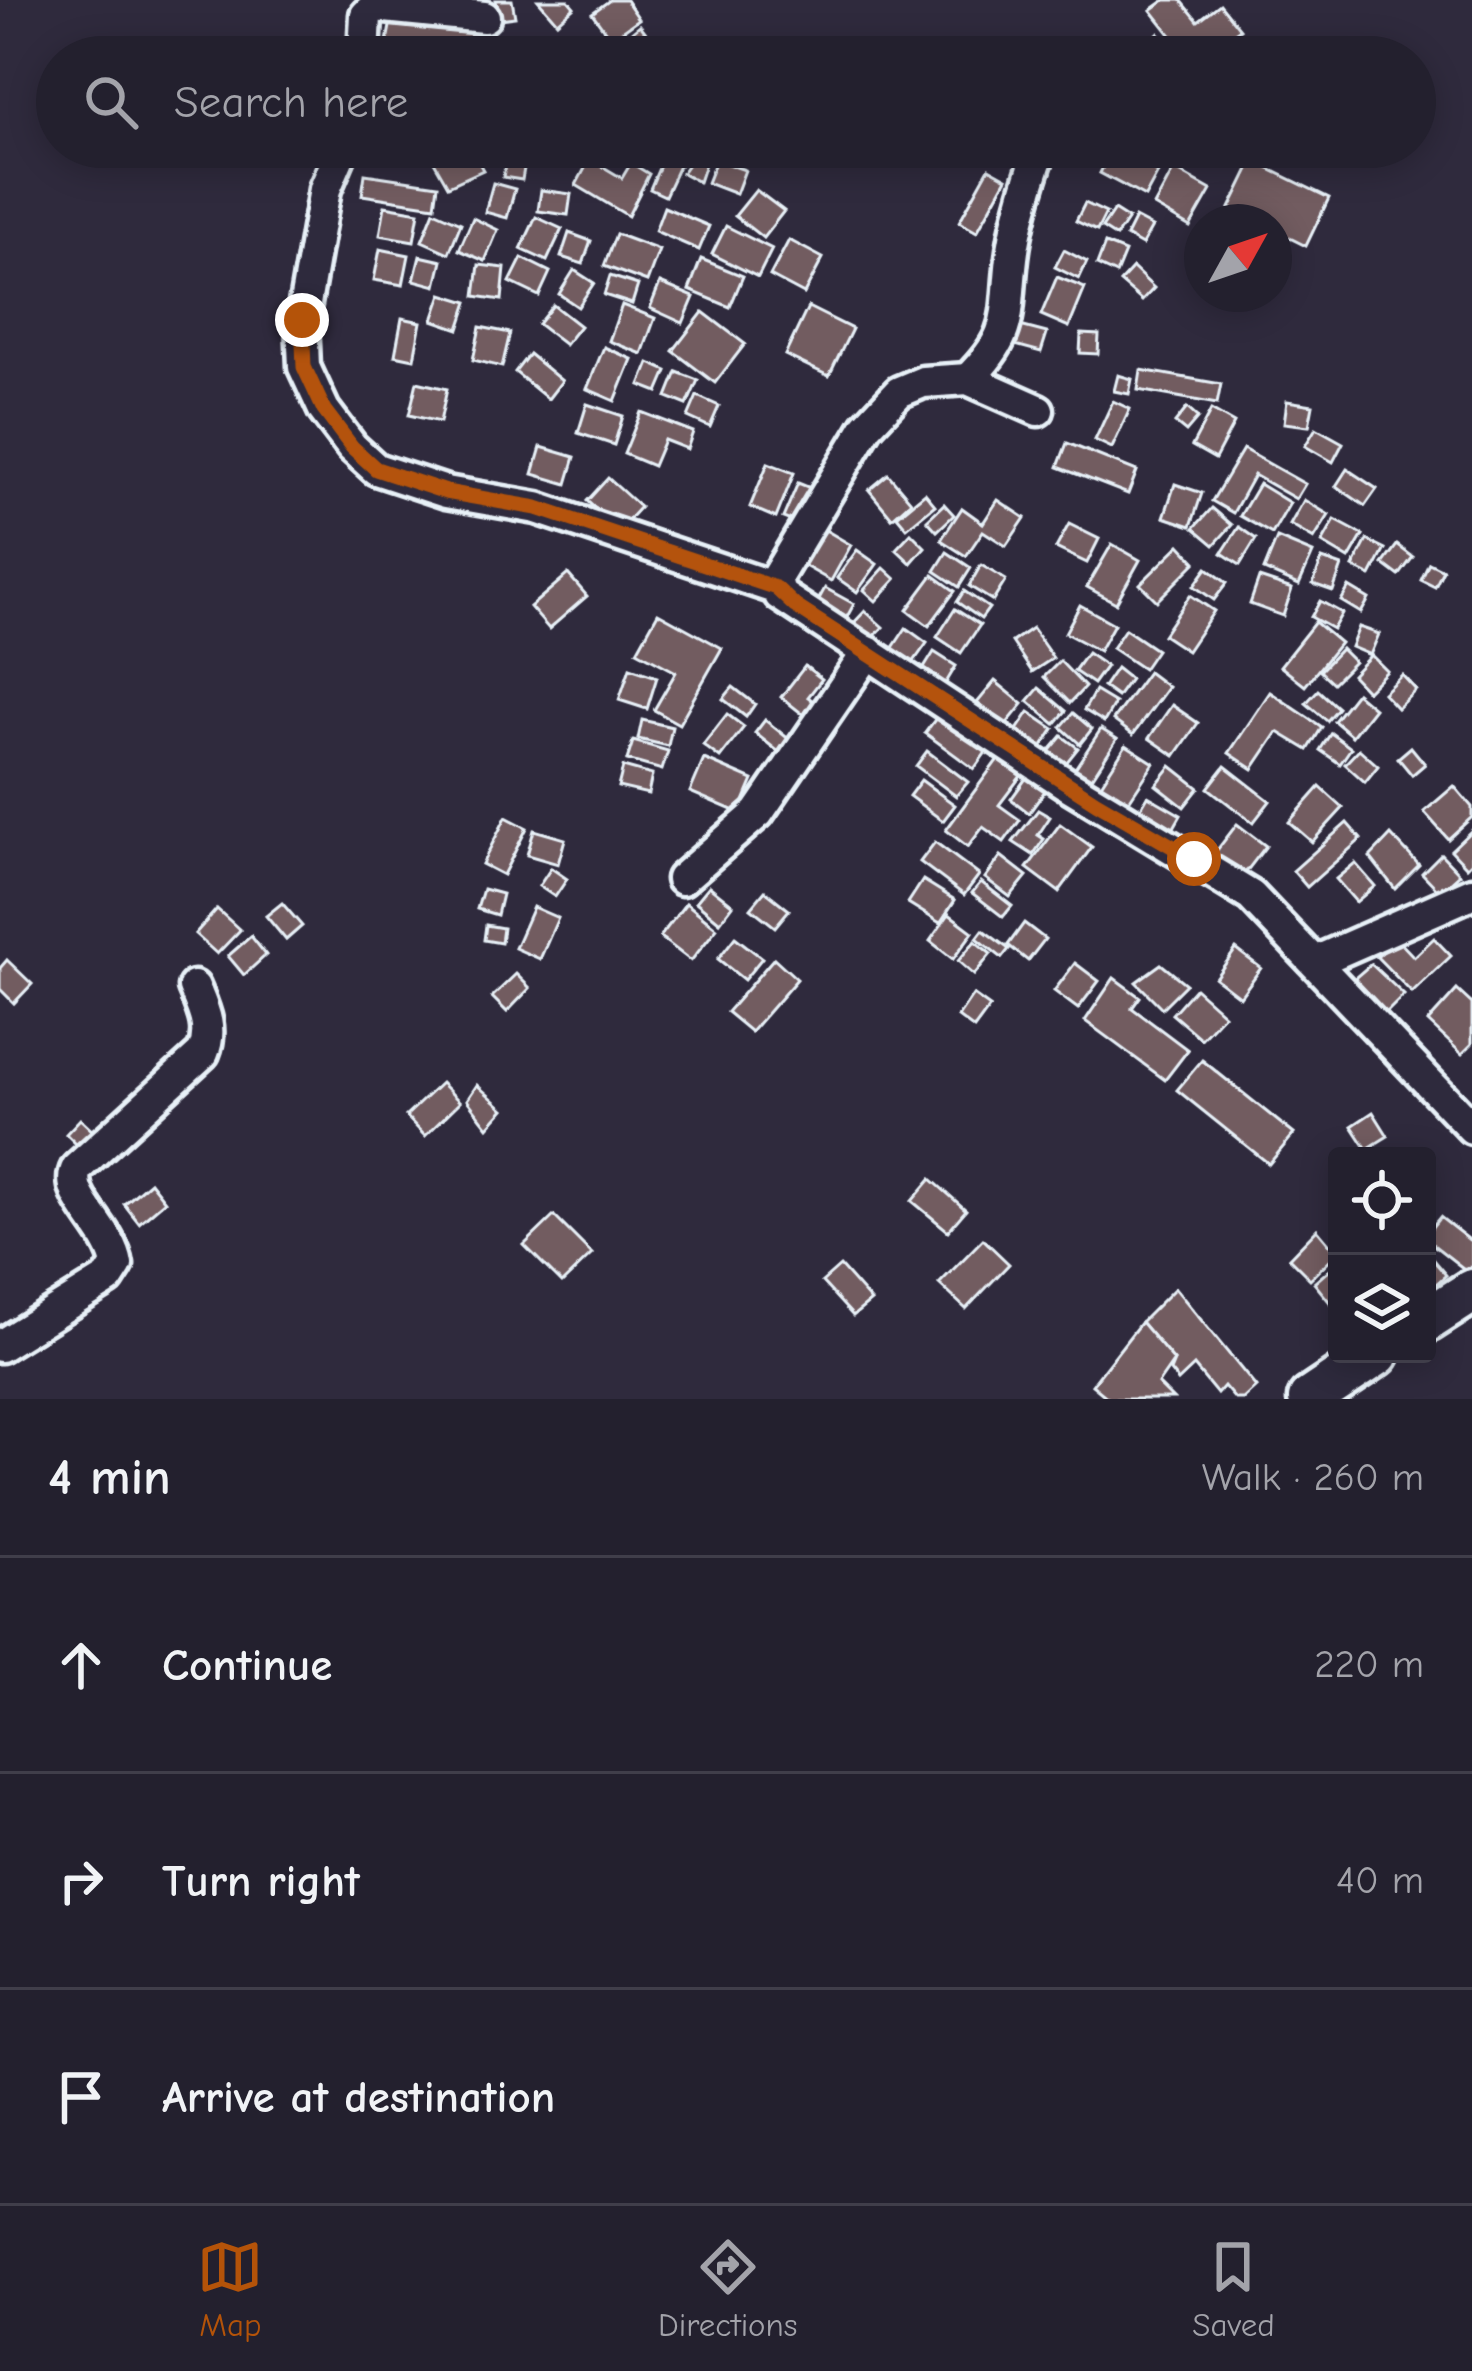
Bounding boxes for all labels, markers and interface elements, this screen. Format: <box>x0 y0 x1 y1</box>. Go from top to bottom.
search box <box>36 36 1436 168</box>
icon: search <box>78 69 144 135</box>
text: Search here <box>174 76 408 128</box>
north arrow <box>1184 204 1292 312</box>
route end <box>275 293 329 347</box>
route start <box>1167 832 1221 886</box>
map controls <box>1328 1147 1436 1363</box>
button: locate <box>1328 1147 1436 1255</box>
button: layers <box>1328 1255 1436 1363</box>
text: 4 min <box>48 1448 171 1507</box>
text: Walk · 260 m <box>1202 1455 1424 1500</box>
icon: ahead <box>48 1632 114 1698</box>
text: Continue <box>162 1639 332 1691</box>
text: 220 m <box>1314 1642 1424 1687</box>
icon: right <box>48 1848 114 1914</box>
text: Turn right <box>162 1855 360 1907</box>
text: 40 m <box>1336 1858 1424 1903</box>
icon: arrive <box>48 2064 114 2130</box>
text: Arrive at destination <box>162 2071 555 2123</box>
tab: Map <box>197 2234 263 2344</box>
tab: Directions <box>658 2234 798 2344</box>
tab: Saved <box>1192 2234 1275 2344</box>

